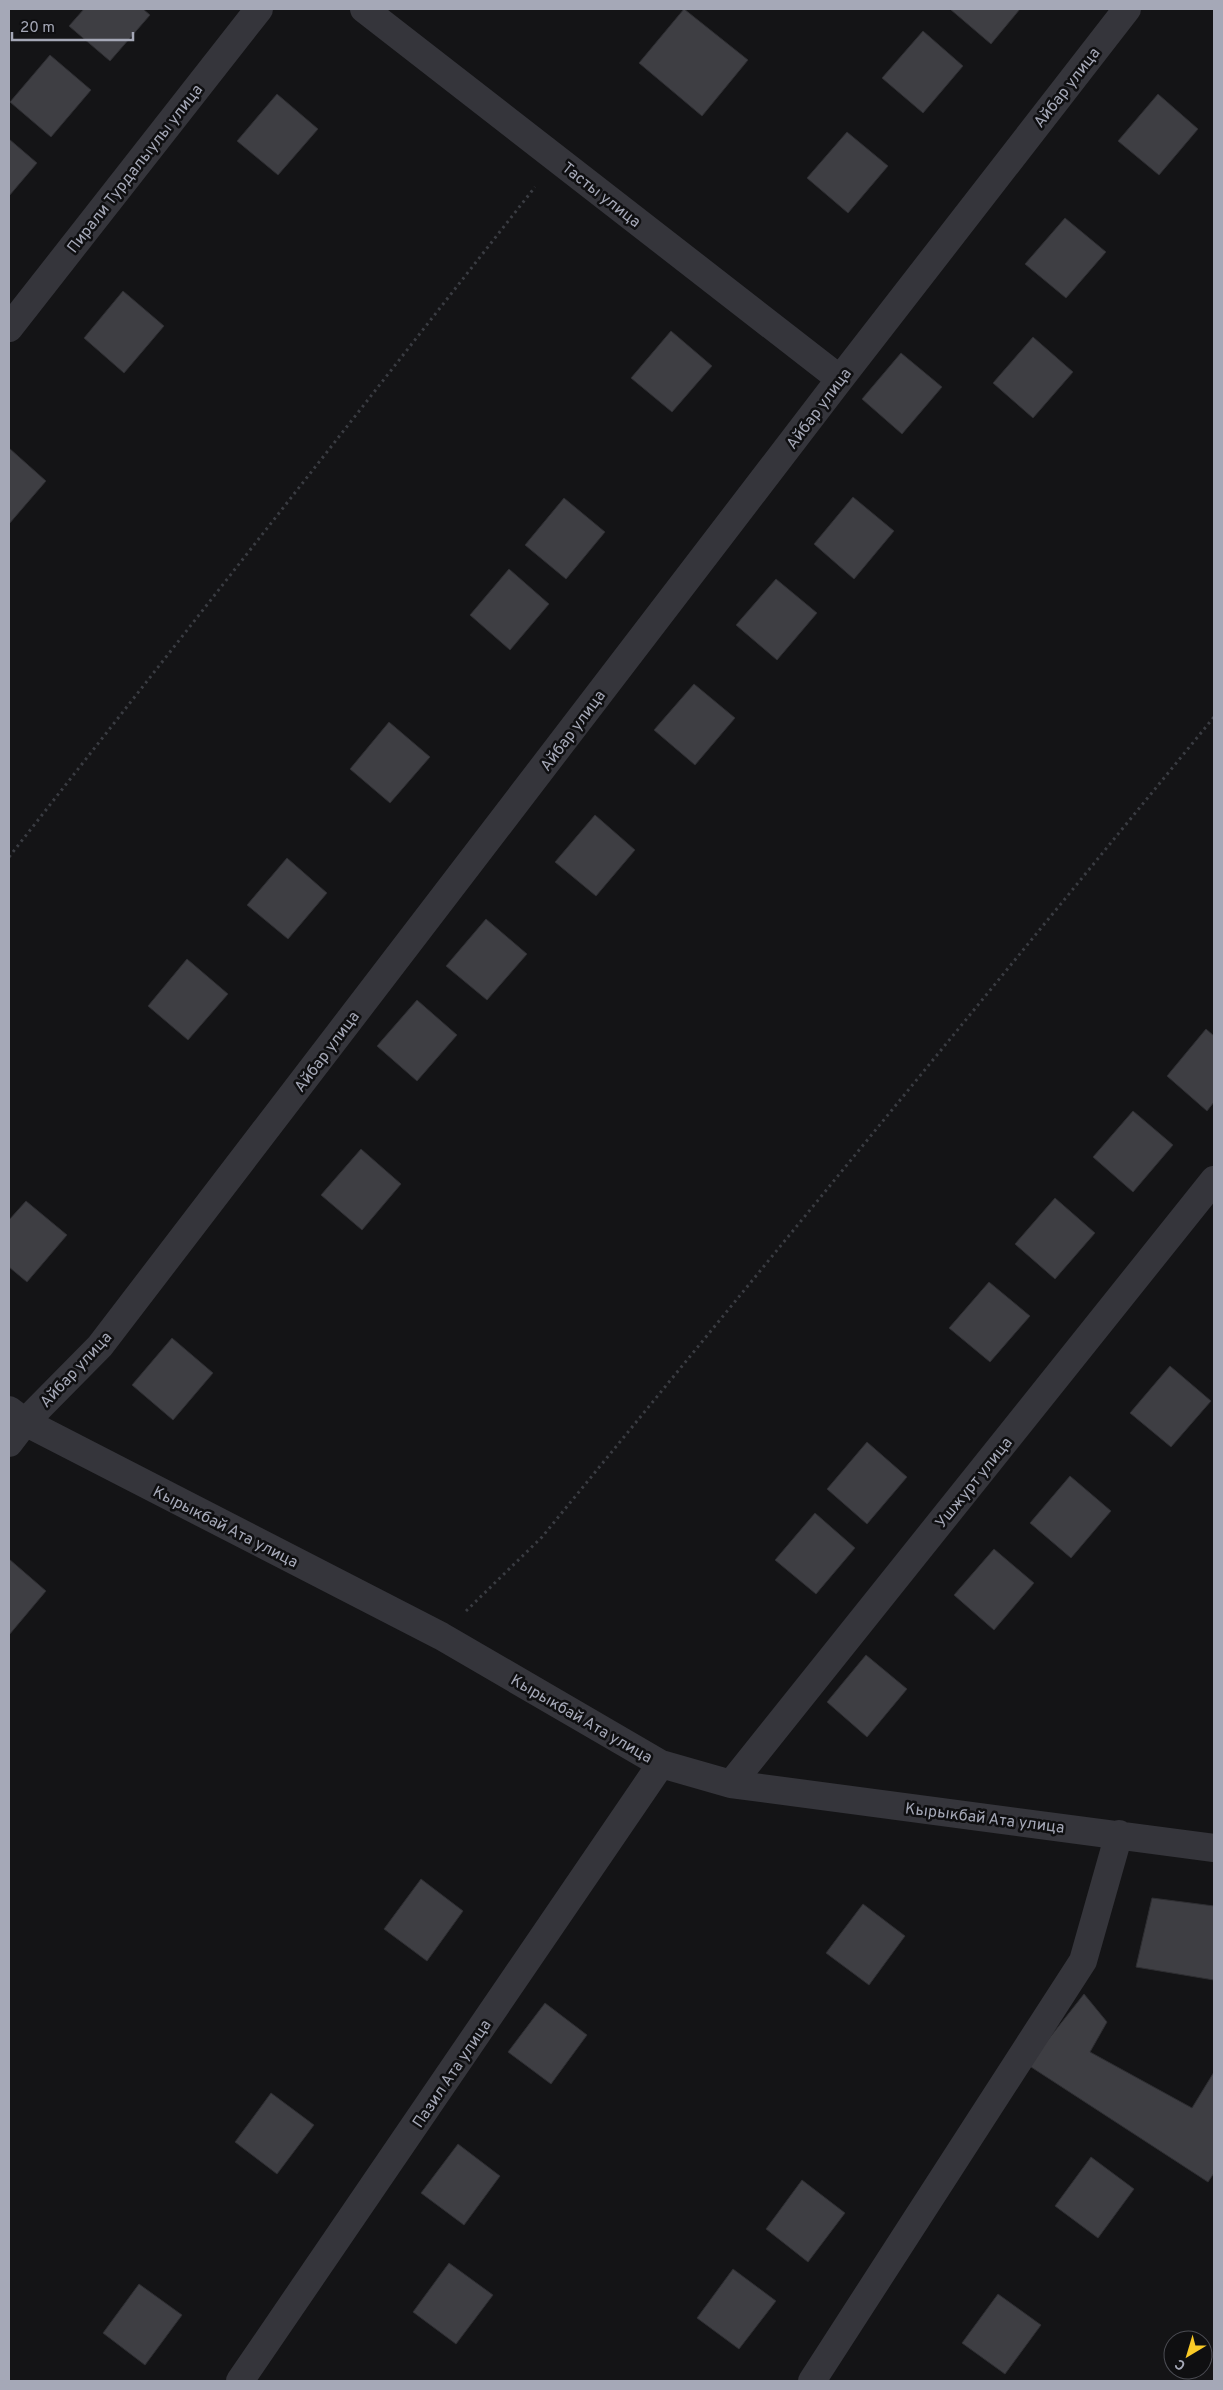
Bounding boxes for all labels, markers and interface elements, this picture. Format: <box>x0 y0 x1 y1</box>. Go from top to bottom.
scale bar <box>12 10 134 42</box>
text: 20 m <box>20 19 55 38</box>
street label: Айбар улица <box>1030 44 1105 133</box>
street label: Пирали Турдалыулы улица <box>63 81 208 258</box>
street label: Тасты улица <box>557 159 644 233</box>
street label: Айбар улица <box>782 365 857 454</box>
street label: Айбар улица <box>536 687 611 776</box>
street label: Айбар улица <box>290 1008 365 1097</box>
street label: Айбар улица <box>36 1328 117 1413</box>
street label: Ушжурт улица <box>932 1434 1017 1533</box>
street label: Кырыкбай Ата улица <box>149 1482 301 1573</box>
street label: Кырыкбай Ата улица <box>507 1671 655 1769</box>
street label: Кырыкбай Ата улица <box>904 1799 1066 1839</box>
street label: Пазил Ата улица <box>409 2016 496 2132</box>
north arrow <box>1163 2330 1213 2380</box>
text: С <box>1172 2355 1190 2374</box>

